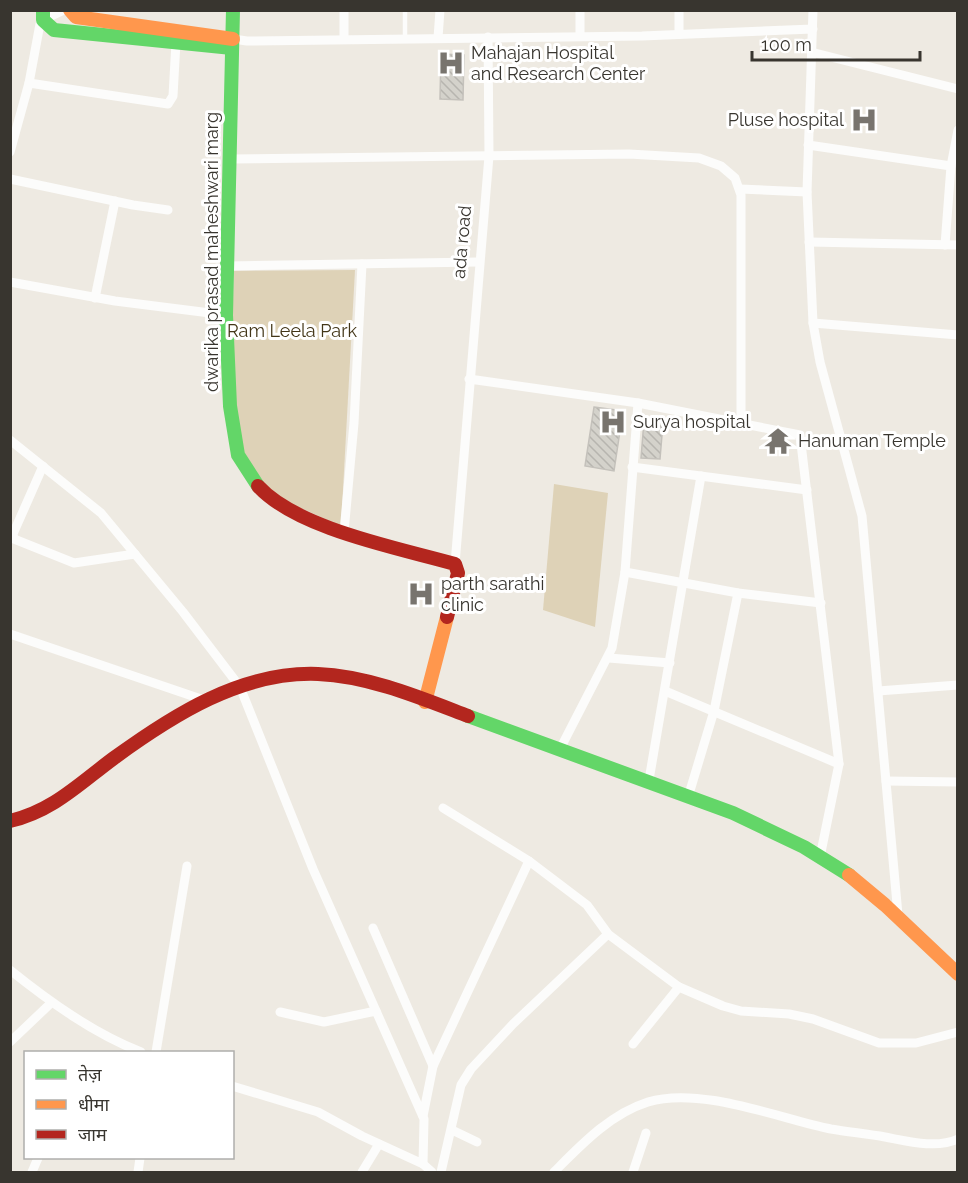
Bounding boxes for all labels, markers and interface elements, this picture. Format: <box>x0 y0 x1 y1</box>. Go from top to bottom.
scale bar <box>752 24 920 62</box>
text: 100 m <box>761 34 812 55</box>
place label: Mahajan Hospital and Research Center <box>471 42 646 84</box>
hospital icon: Mahajan Hospital and Research Center <box>436 48 466 78</box>
hospital icon: Pluse hospital <box>849 105 879 135</box>
place label: Pluse hospital <box>728 109 844 130</box>
street label: dwarika prasad maheshwari marg <box>201 112 222 392</box>
street label: ada road <box>448 205 475 279</box>
park label: Ram Leela Park <box>227 320 357 341</box>
hospital icon: Surya hospital <box>598 407 628 437</box>
place label: Surya hospital <box>633 411 751 432</box>
temple icon: Hanuman Temple <box>763 426 793 456</box>
place label: Hanuman Temple <box>798 430 946 451</box>
place label: parth sarathi clinic <box>441 573 544 615</box>
hospital icon: parth sarathi clinic <box>406 579 436 609</box>
legend <box>24 1051 234 1159</box>
text: तेज़ <box>78 1064 102 1085</box>
text: धीमा <box>78 1094 109 1115</box>
text: जाम <box>78 1124 108 1145</box>

